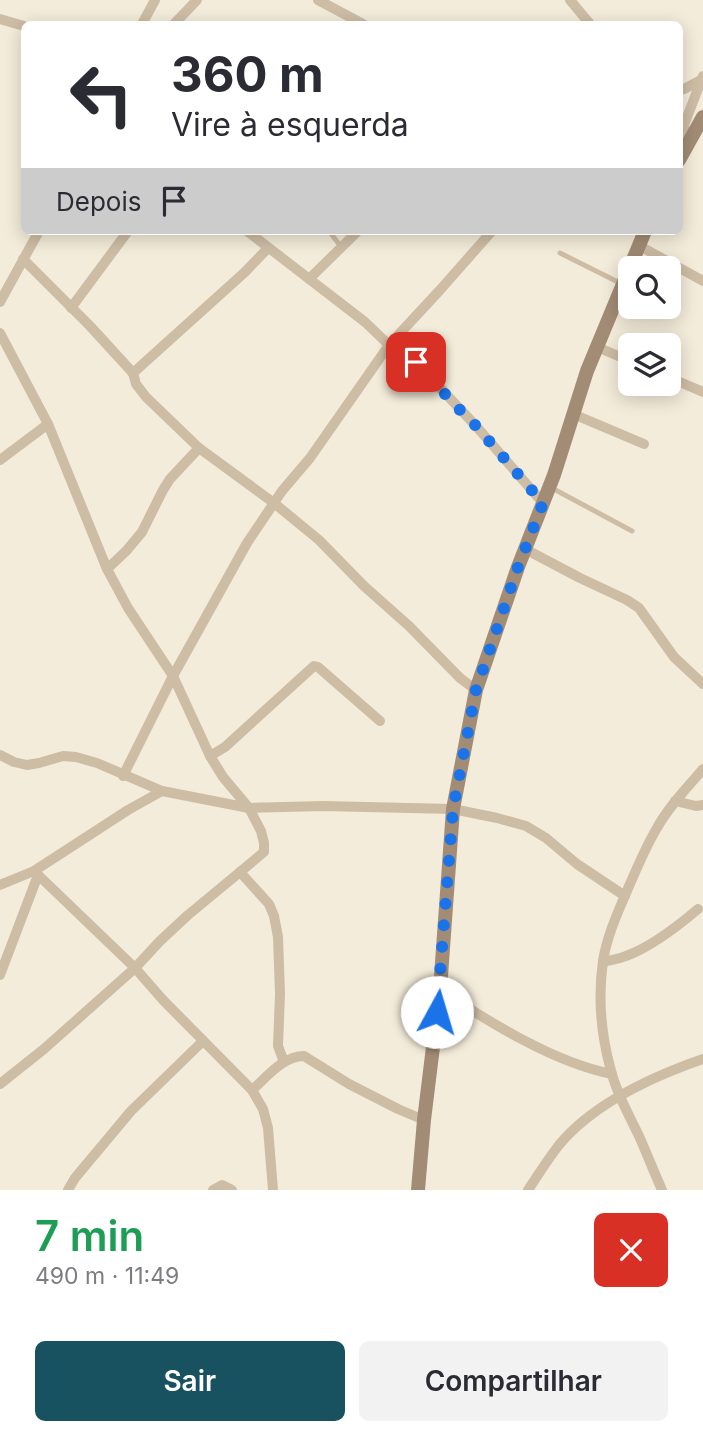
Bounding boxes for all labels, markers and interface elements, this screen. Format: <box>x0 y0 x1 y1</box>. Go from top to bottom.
text: 360 m <box>171 45 324 104</box>
icon: left <box>56 49 147 140</box>
text: Vire à esquerda <box>171 105 409 144</box>
icon: arrive <box>155 182 193 220</box>
text: Depois <box>56 186 141 217</box>
map controls <box>618 256 681 396</box>
button: search <box>618 256 681 319</box>
pin <box>386 332 446 392</box>
button: layers <box>618 333 681 396</box>
icon: arrive <box>397 343 435 381</box>
position arrow <box>400 975 474 1049</box>
text: 7 min <box>35 1210 144 1261</box>
button: close <box>594 1213 668 1287</box>
text: 490 m · 11:49 <box>35 1262 179 1290</box>
button: Sair <box>35 1341 345 1421</box>
button: Compartilhar <box>359 1341 668 1421</box>

